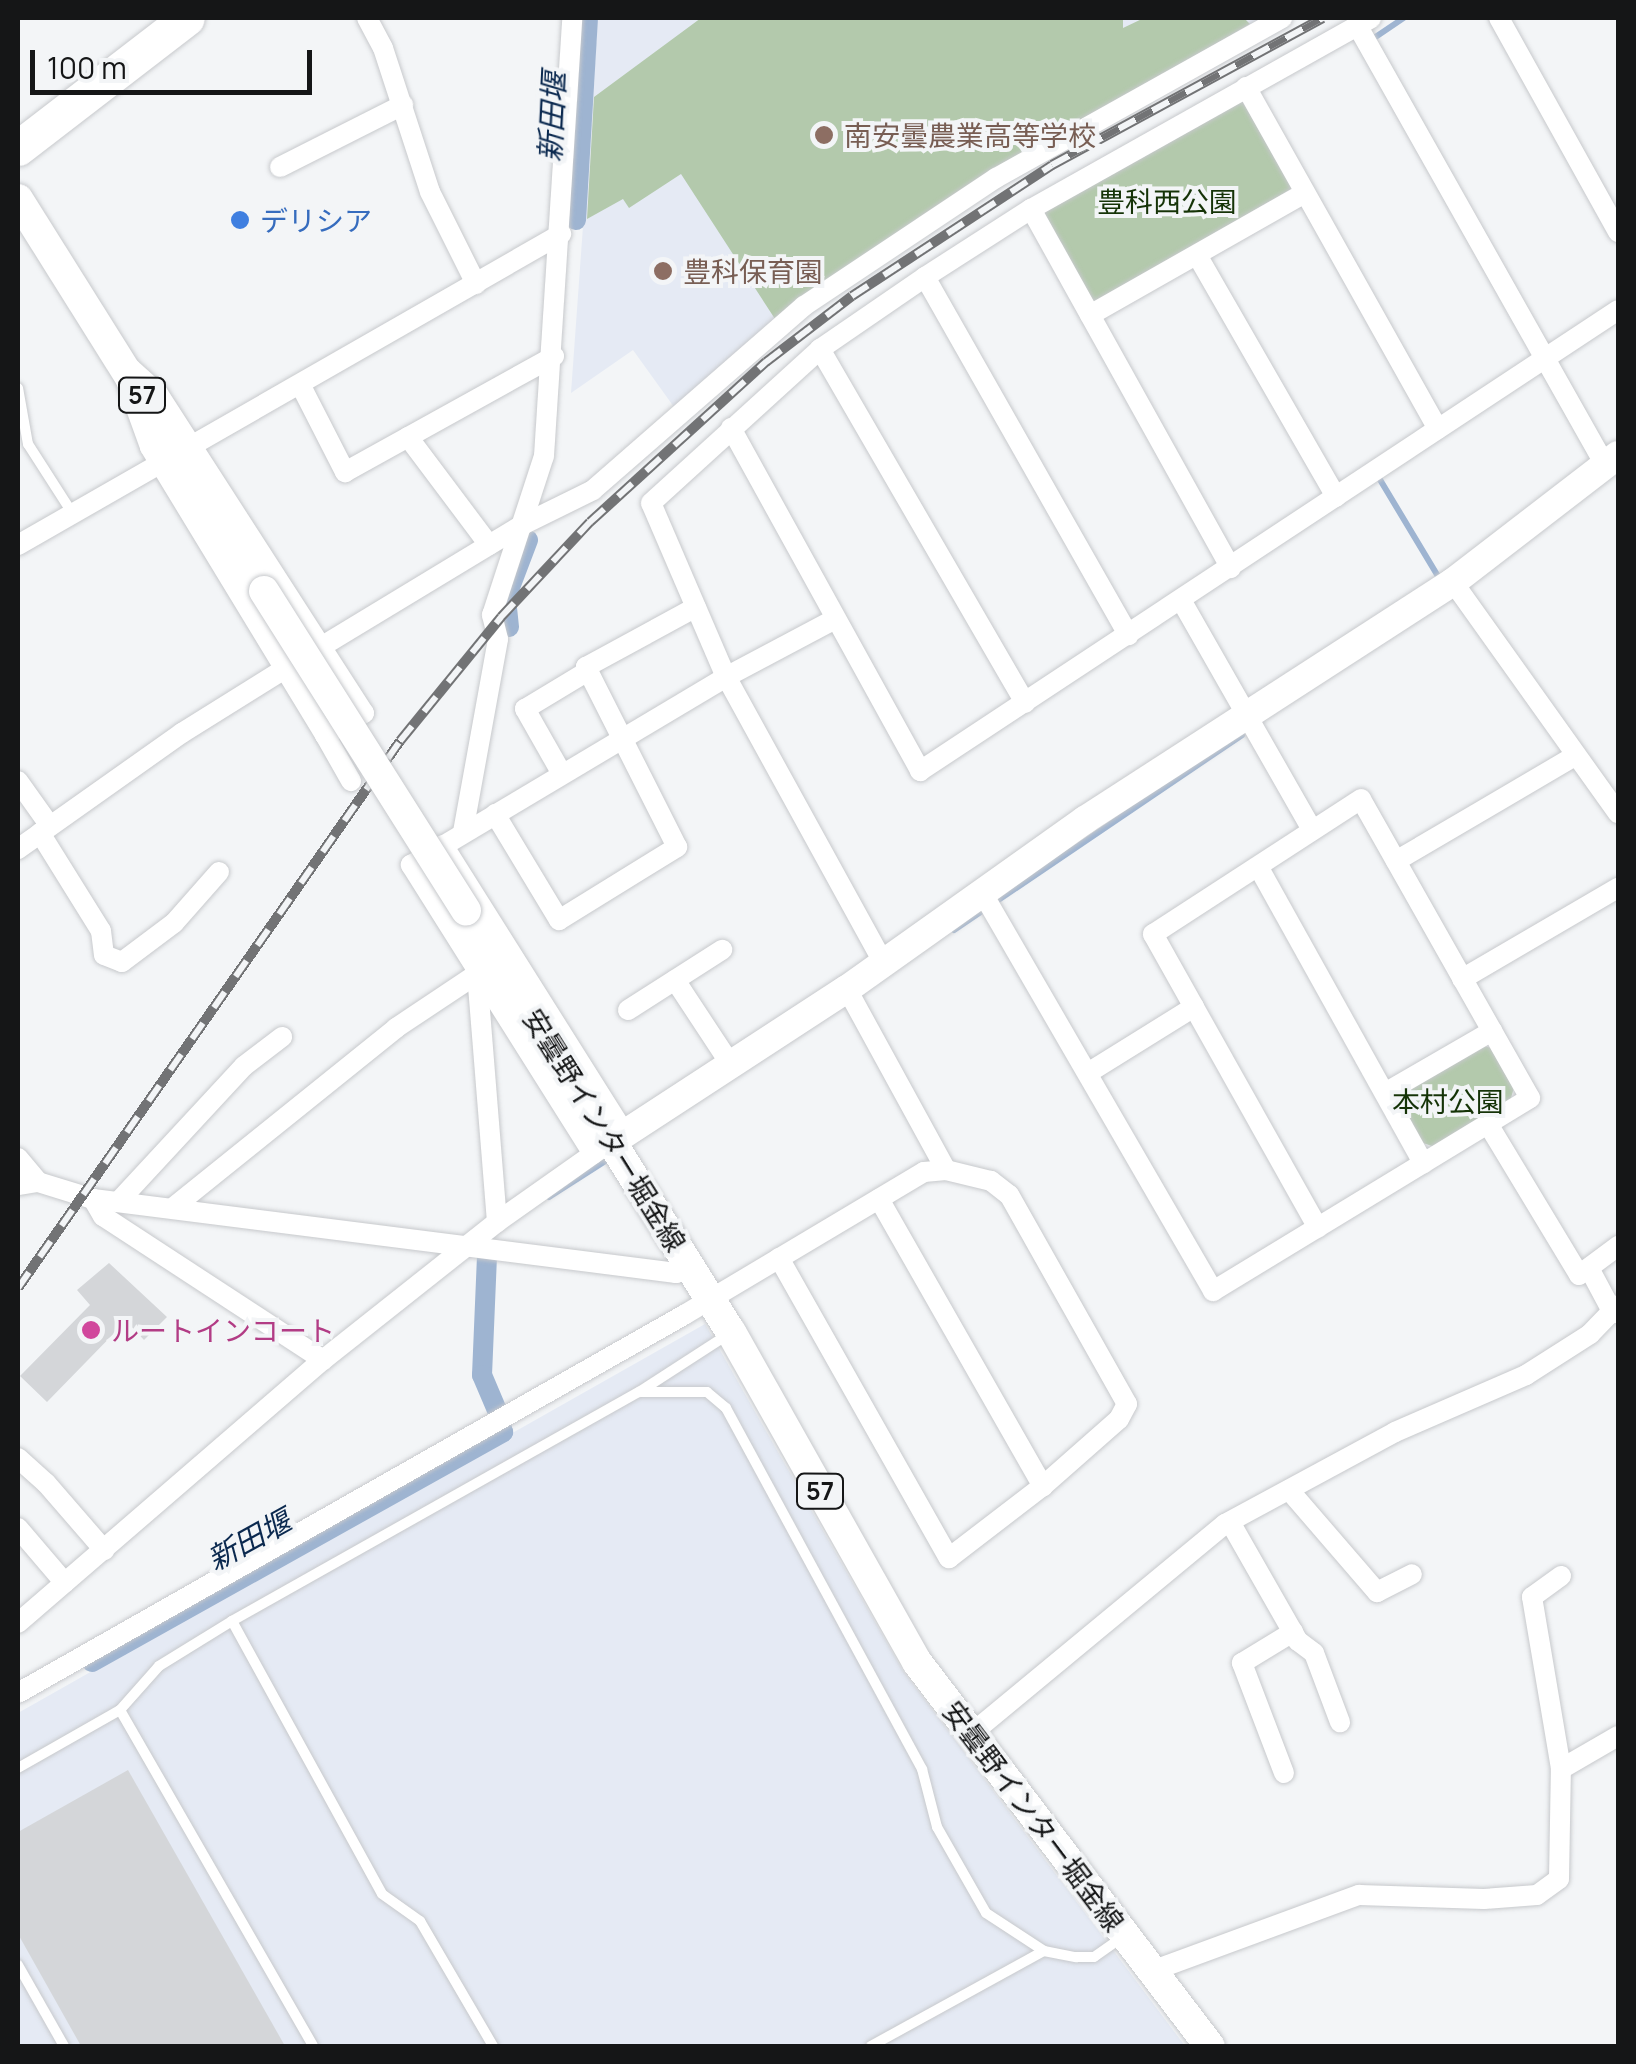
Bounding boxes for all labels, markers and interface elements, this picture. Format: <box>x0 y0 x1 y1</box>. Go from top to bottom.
scale bar <box>35 30 318 92</box>
text: 100 m <box>47 47 127 88</box>
water label: 新田堰 <box>532 71 572 163</box>
place label: 南安曇農業高等学校 <box>844 118 1096 152</box>
marker: 南安曇農業高等学校 <box>813 124 835 146</box>
park label: 豊科西公園 <box>1097 184 1237 218</box>
place label: デリシア <box>260 203 372 237</box>
marker: デリシア <box>229 209 251 231</box>
place label: 豊科保育園 <box>683 254 823 288</box>
marker: 豊科保育園 <box>652 260 674 282</box>
road number: 57 <box>117 375 167 415</box>
street label: 安曇野インター堀金線 <box>517 1002 693 1258</box>
park label: 本村公園 <box>1392 1084 1504 1118</box>
place label: ルートインコート <box>111 1313 335 1347</box>
marker: ルートインコート <box>80 1319 102 1341</box>
road number: 57 <box>795 1471 845 1511</box>
water label: 新田堰 <box>201 1502 297 1578</box>
street label: 安曇野インター堀金線 <box>936 1694 1132 1938</box>

